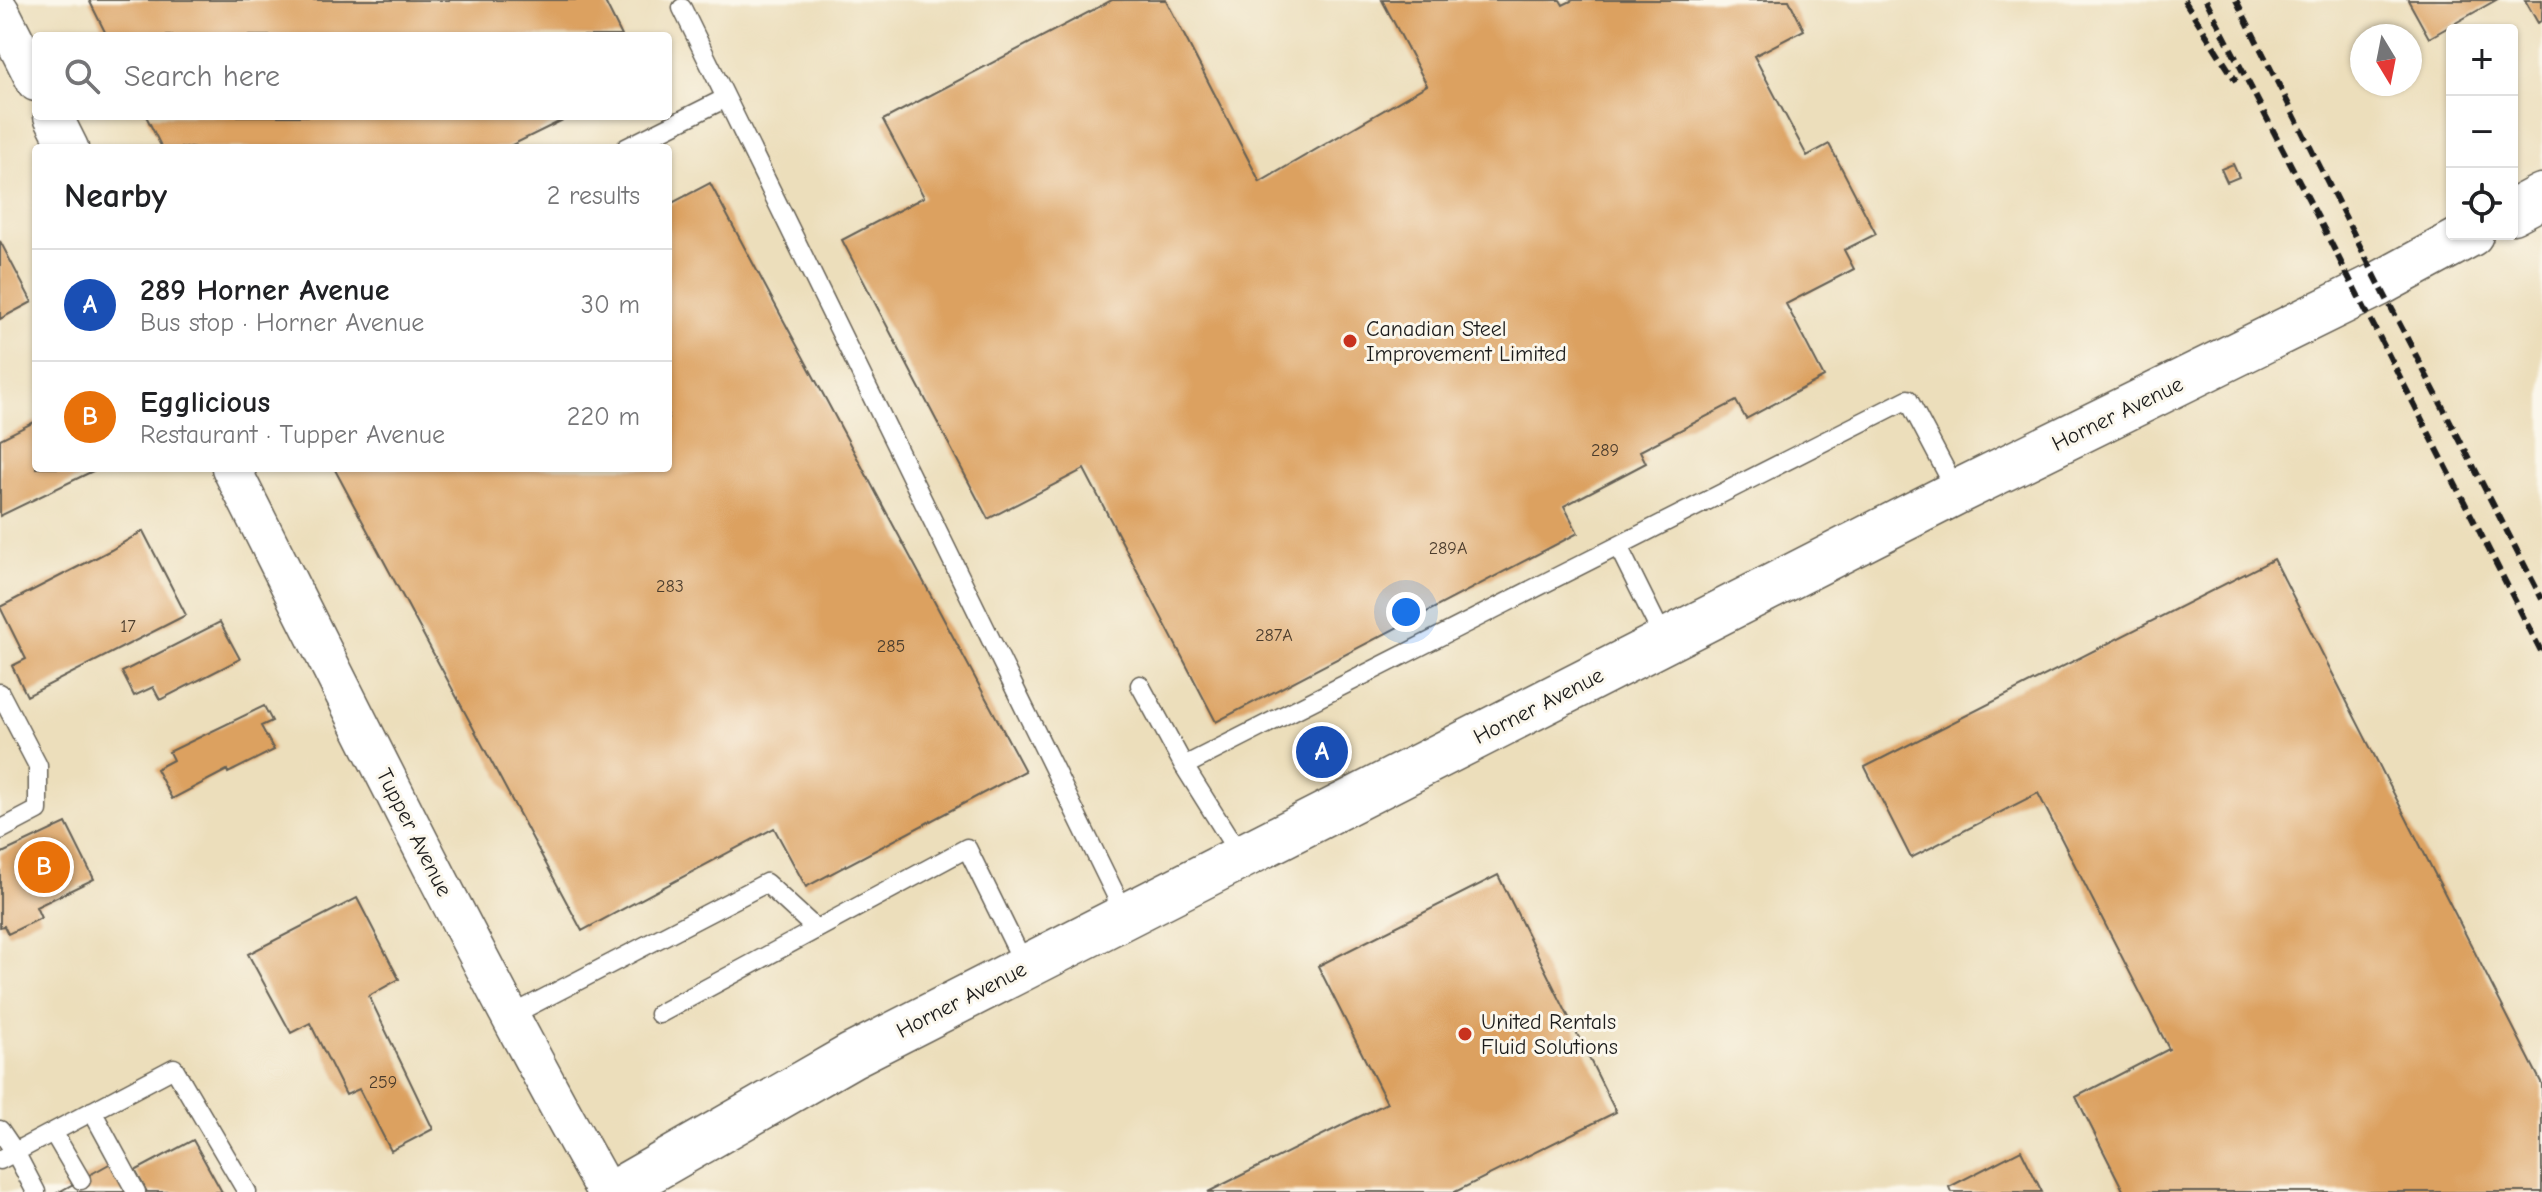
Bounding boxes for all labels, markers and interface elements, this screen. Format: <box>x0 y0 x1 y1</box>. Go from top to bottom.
north arrow <box>2350 24 2422 96</box>
map controls <box>2446 24 2518 240</box>
button: + <box>2446 24 2518 96</box>
search box <box>32 32 672 120</box>
icon: search <box>60 54 104 98</box>
text: Search here <box>124 59 280 94</box>
button: − <box>2446 96 2518 168</box>
button: locate <box>2446 168 2518 240</box>
text: Nearby <box>64 176 167 216</box>
text: 2 results <box>547 181 640 211</box>
text: 289 Horner Avenue <box>140 273 390 308</box>
text: A <box>83 290 97 320</box>
text: 30 m <box>581 290 640 320</box>
text: Bus stop · Horner Avenue <box>140 308 424 338</box>
place label: Canadian Steel Improvement Limited <box>1366 316 1567 367</box>
marker: Canadian Steel Improvement Limited <box>1341 332 1359 350</box>
street label: Horner Avenue <box>2048 371 2187 457</box>
text: Egglicious <box>140 385 270 420</box>
text: B <box>82 402 98 432</box>
text: 220 m <box>567 402 640 432</box>
text: Restaurant · Tupper Avenue <box>140 420 445 450</box>
house number: 289 <box>1591 440 1619 461</box>
house number: 289A <box>1429 538 1467 559</box>
house number: 283 <box>656 576 684 597</box>
your location <box>1386 592 1426 632</box>
house number: 17 <box>120 616 136 637</box>
house number: 287A <box>1255 625 1293 646</box>
house number: 285 <box>877 636 905 657</box>
street label: Horner Avenue <box>1469 662 1608 750</box>
pin: A <box>1296 722 1348 782</box>
street label: Tupper Avenue <box>371 764 458 901</box>
pin: B <box>18 837 70 897</box>
street label: Horner Avenue <box>892 956 1031 1044</box>
place label: United Rentals Fluid Solutions <box>1481 1009 1618 1060</box>
marker: United Rentals Fluid Solutions <box>1456 1025 1474 1043</box>
house number: 259 <box>369 1072 397 1093</box>

